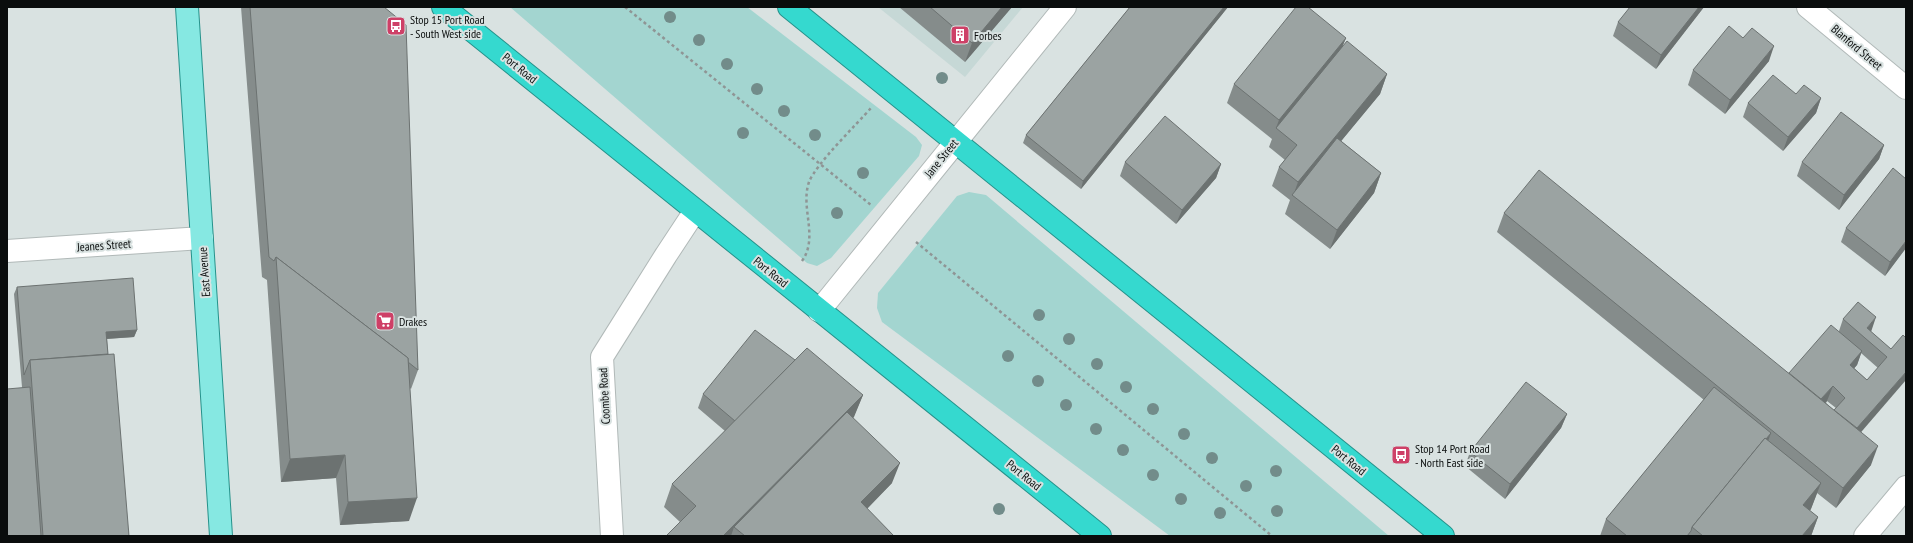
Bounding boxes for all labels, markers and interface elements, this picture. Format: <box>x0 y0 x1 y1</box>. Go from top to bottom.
place label: Stop 15 Port Road - South West side <box>410 12 485 41</box>
bus stop icon: Stop 15 Port Road - South West side <box>385 15 407 37</box>
street label: Blanford Street <box>1828 21 1886 73</box>
building icon: Forbes <box>949 24 971 46</box>
place label: Forbes <box>974 28 1002 43</box>
street label: Port Road <box>500 50 540 86</box>
street label: Jane Street <box>920 135 962 181</box>
street label: Jeanes Street <box>75 236 132 254</box>
street label: East Avenue <box>195 247 213 297</box>
street label: Port Road <box>751 254 791 290</box>
supermarket icon: Drakes <box>374 310 396 332</box>
place label: Drakes <box>399 314 427 329</box>
street label: Coombe Road <box>595 367 613 425</box>
place label: Stop 14 Port Road - North East side <box>1415 441 1490 470</box>
street label: Port Road <box>1329 442 1369 478</box>
bus stop icon: Stop 14 Port Road - North East side <box>1390 444 1412 466</box>
street label: Port Road <box>1004 457 1044 493</box>

